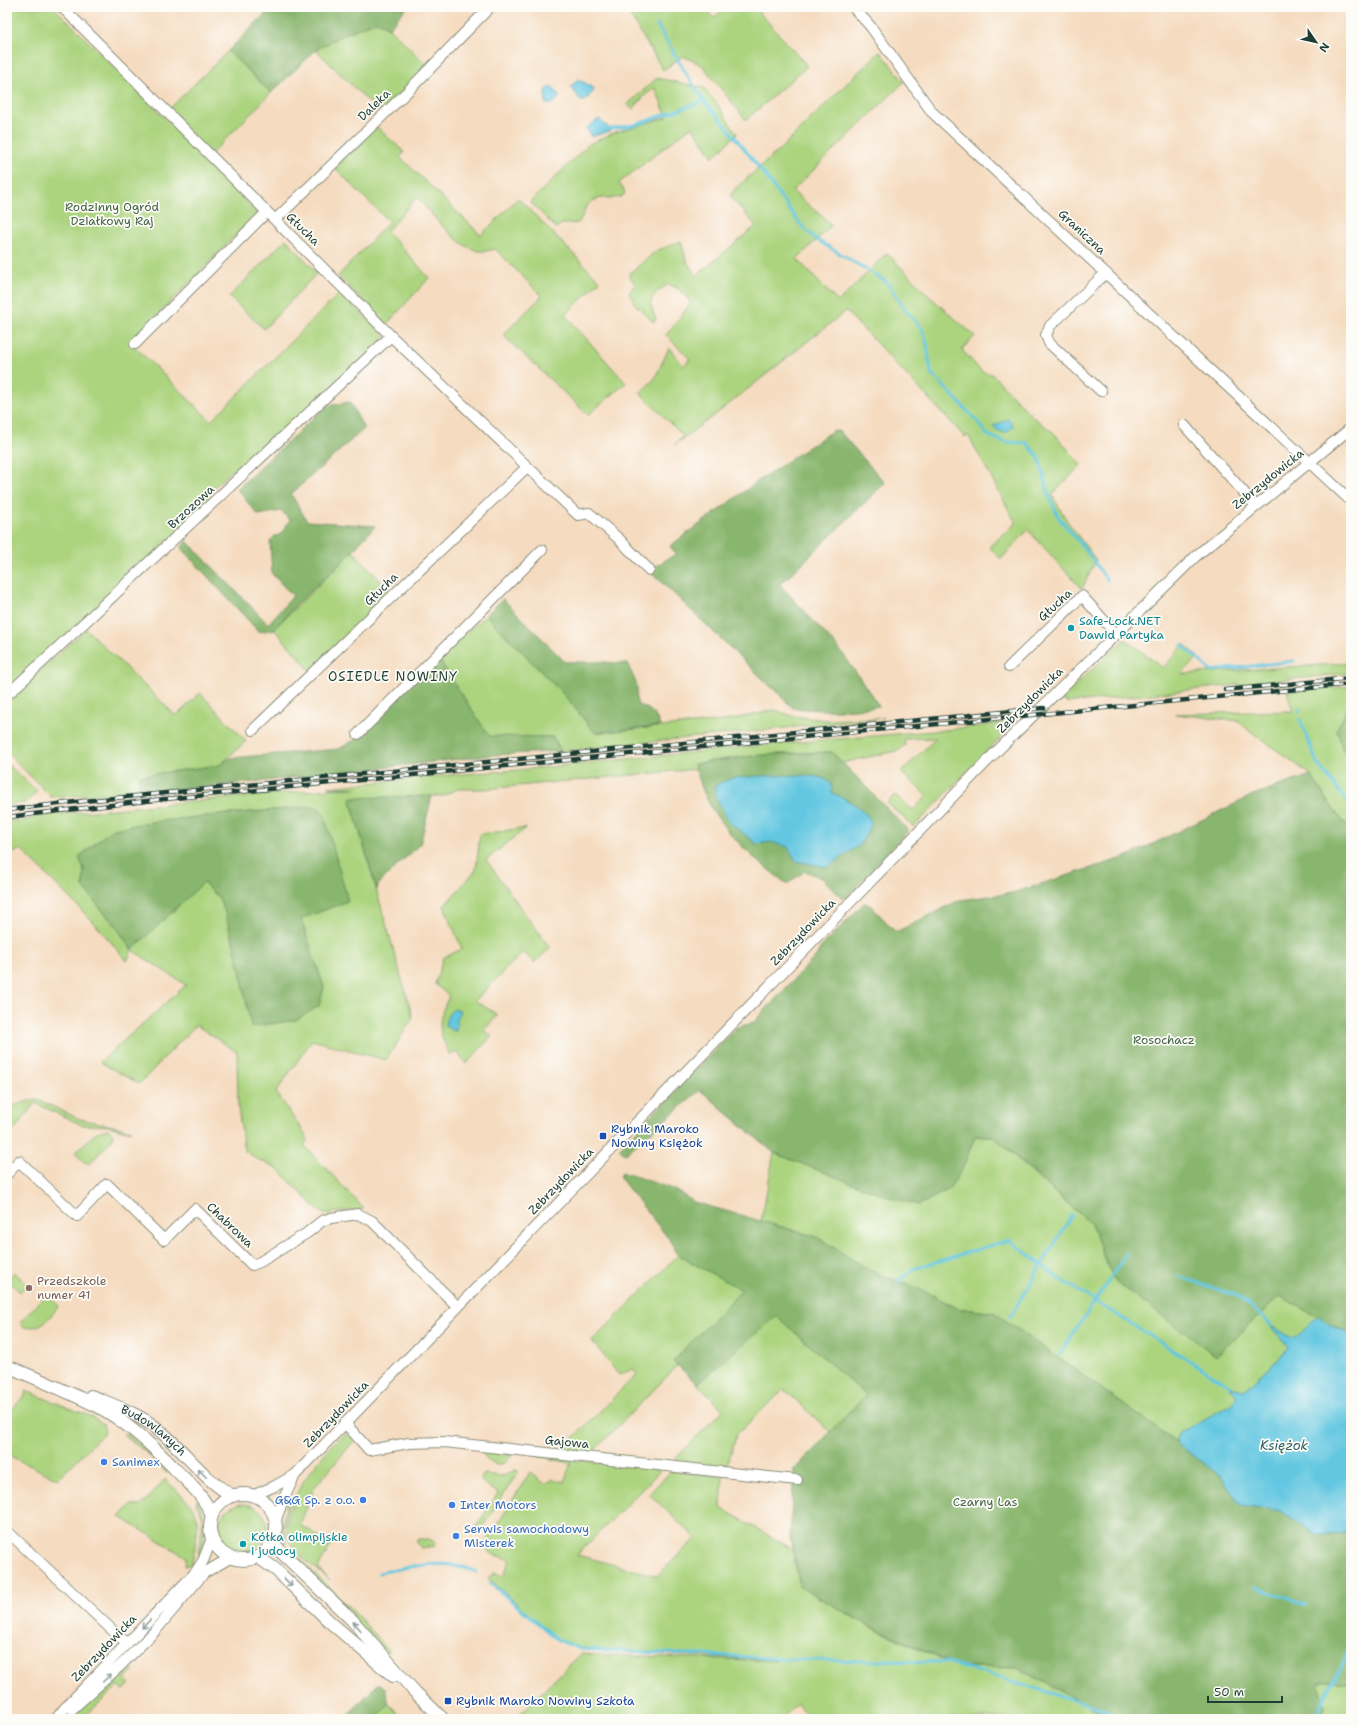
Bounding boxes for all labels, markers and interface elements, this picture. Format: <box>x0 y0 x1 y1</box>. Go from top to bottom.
north arrow <box>1296 22 1336 62</box>
text: N <box>1315 40 1333 55</box>
street label: Daleka <box>354 85 394 124</box>
park label: Rodzinny Ogród Działkowy Raj <box>65 199 159 229</box>
street label: Graniczna <box>1055 206 1110 258</box>
street label: Głucha <box>283 209 324 250</box>
street label: Zebrzydowicka <box>1229 445 1307 513</box>
street label: Brzozowa <box>164 481 218 533</box>
street label: Głucha <box>361 569 402 609</box>
street label: Głucha <box>1034 585 1076 625</box>
place label: Safe-Lock.NET Dawid Partyka <box>1079 613 1164 643</box>
marker: Safe-Lock.NET Dawid Partyka <box>1066 623 1076 633</box>
street label: Zebrzydowicka <box>993 663 1067 737</box>
district label: OSIEDLE NOWINY <box>328 668 458 685</box>
street label: Zebrzydowicka <box>767 895 840 969</box>
park label: Rosochacz <box>1133 1032 1195 1048</box>
place label: Rybnik Maroko Nowiny Księżok <box>611 1121 703 1151</box>
marker: Rybnik Maroko Nowiny Księżok <box>598 1131 608 1141</box>
street label: Zebrzydowicka <box>525 1144 598 1218</box>
street label: Chabrowa <box>203 1199 257 1252</box>
place label: Przedszkole numer 41 <box>37 1273 107 1303</box>
marker: Przedszkole numer 41 <box>24 1283 34 1293</box>
street label: Zebrzydowicka <box>300 1377 373 1451</box>
street label: Budowlanych <box>118 1401 190 1459</box>
street label: Gajowa <box>544 1432 590 1452</box>
water label: Księżok <box>1260 1437 1309 1454</box>
place label: Sanimex <box>112 1454 160 1470</box>
marker: Sanimex <box>99 1457 109 1467</box>
one-way arrow <box>197 1468 207 1478</box>
place label: G&G Sp. z o.o. <box>275 1492 355 1508</box>
park label: Czarny Las <box>953 1494 1017 1510</box>
marker: G&G Sp. z o.o. <box>358 1495 368 1505</box>
place label: Inter Motors <box>460 1497 537 1513</box>
marker: Inter Motors <box>447 1500 457 1510</box>
place label: Serwis samochodowy Misterek <box>464 1521 589 1551</box>
place label: Kółka olimpijskie i judocy <box>251 1529 348 1559</box>
marker: Serwis samochodowy Misterek <box>451 1531 461 1541</box>
marker: Kółka olimpijskie i judocy <box>238 1539 248 1549</box>
one-way arrow <box>283 1577 293 1587</box>
street label: Zebrzydowicka <box>68 1611 141 1685</box>
one-way arrow <box>141 1619 151 1629</box>
one-way arrow <box>352 1621 361 1631</box>
one-way arrow <box>102 1673 112 1682</box>
scale bar <box>1208 1678 1282 1704</box>
text: 50 m <box>1214 1684 1244 1700</box>
place label: Rybnik Maroko Nowiny Szkoła <box>456 1693 635 1709</box>
marker: Rybnik Maroko Nowiny Szkoła <box>443 1696 453 1706</box>

